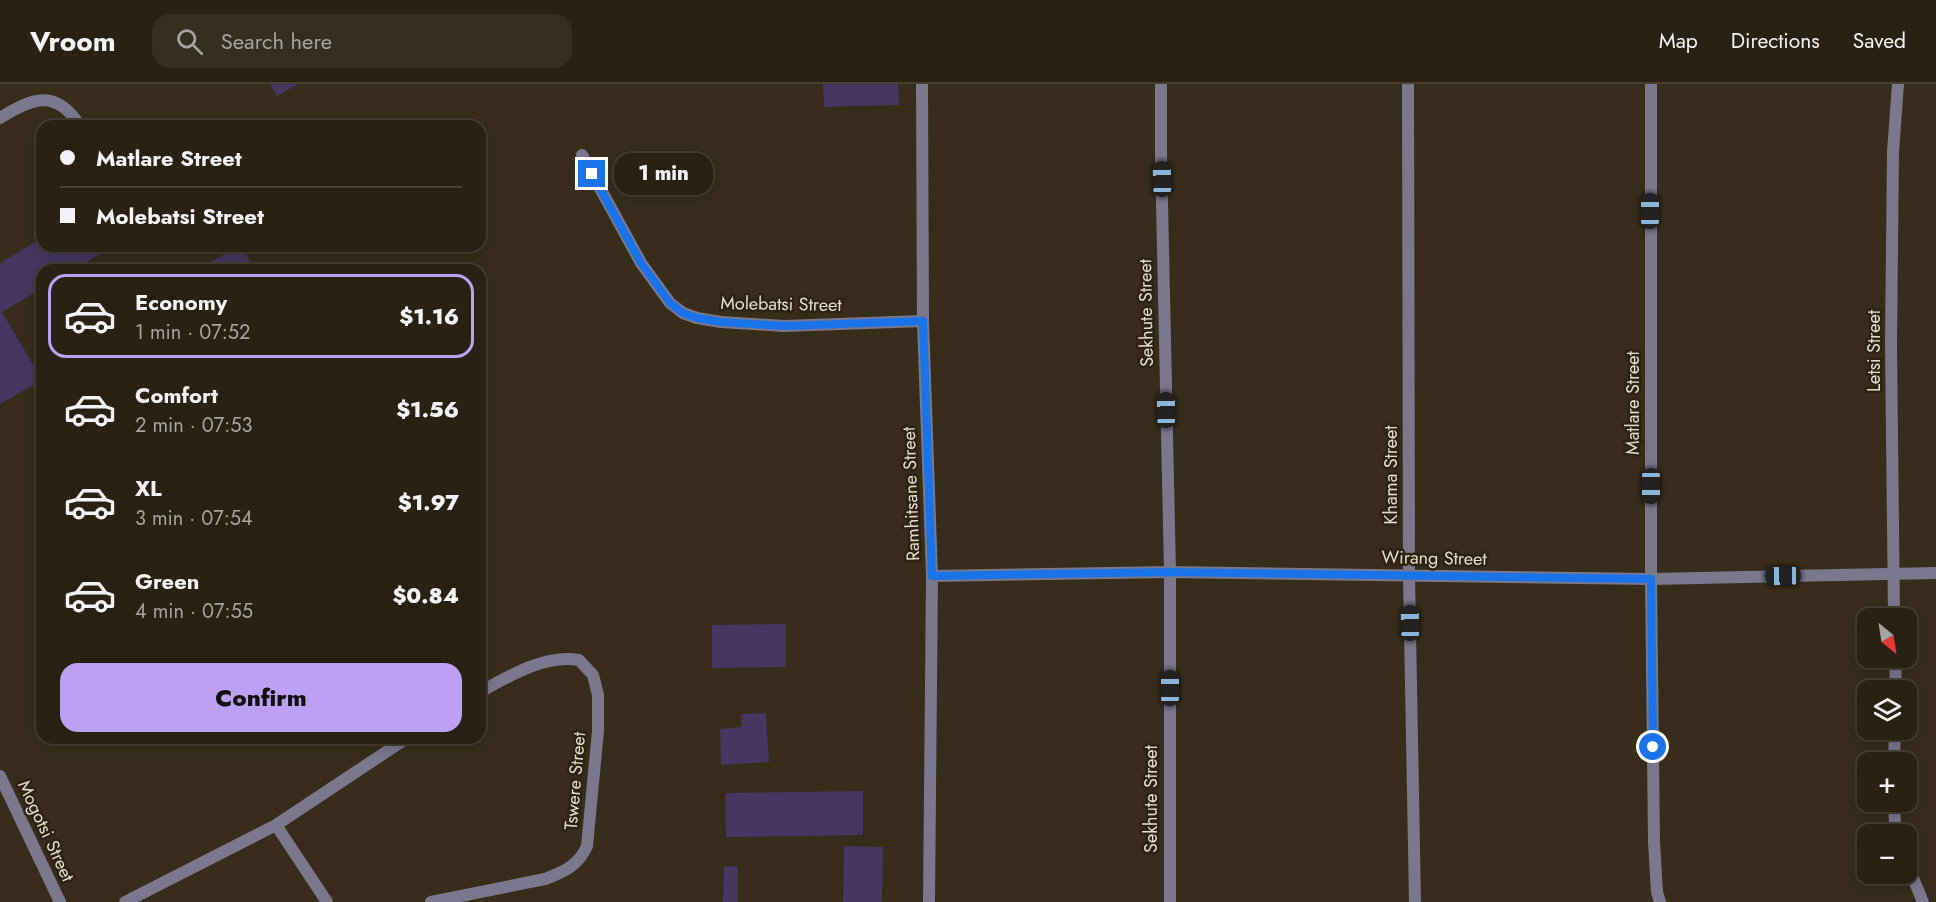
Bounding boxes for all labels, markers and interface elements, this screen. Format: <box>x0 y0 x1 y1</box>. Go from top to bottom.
search box <box>152 14 572 68</box>
text: Vroom <box>30 21 116 62</box>
icon: search <box>173 25 206 58</box>
text: Search here <box>221 25 332 57</box>
text: Map <box>1659 26 1698 56</box>
text: Directions <box>1731 26 1820 56</box>
text: Saved <box>1853 26 1906 56</box>
text: Matlare Street <box>96 142 242 174</box>
callout: 1 min <box>613 153 712 195</box>
text: 1 min <box>638 159 689 188</box>
route end <box>578 160 605 187</box>
car <box>1153 161 1171 197</box>
car <box>1641 193 1659 229</box>
text: Molebatsi Street <box>96 200 264 232</box>
street label: Sekhute Street <box>1132 258 1160 367</box>
text: Economy <box>135 286 227 318</box>
icon: car <box>63 289 117 343</box>
street label: Molebatsi Street <box>720 290 843 318</box>
text: $1.16 <box>399 300 459 332</box>
street label: Letsi Street <box>1861 309 1887 392</box>
text: 1 min · 07:52 <box>135 318 250 347</box>
street label: Matlare Street <box>1620 350 1646 455</box>
text: Comfort <box>135 379 218 411</box>
icon: car <box>63 382 117 436</box>
car <box>1157 392 1175 428</box>
text: $1.56 <box>396 393 459 425</box>
text: 2 min · 07:53 <box>135 411 252 440</box>
street label: Khama Street <box>1378 425 1404 525</box>
street label: Ramhitsane Street <box>896 426 926 562</box>
car <box>1642 468 1660 504</box>
text: XL <box>135 472 162 504</box>
icon: car <box>63 475 117 529</box>
text: $1.97 <box>398 486 459 518</box>
text: 3 min · 07:54 <box>135 504 253 533</box>
street label: Wirang Street <box>1381 544 1488 572</box>
text: Green <box>135 565 199 597</box>
car <box>1765 567 1801 585</box>
icon: car <box>63 568 117 622</box>
text: $0.84 <box>392 579 459 611</box>
text: 4 min · 07:55 <box>135 597 253 626</box>
car <box>1401 605 1419 641</box>
north arrow <box>1857 608 1917 668</box>
map controls <box>1857 608 1917 884</box>
button: Confirm <box>60 663 462 732</box>
car <box>1161 670 1179 706</box>
button: layers <box>1857 680 1917 740</box>
street label: Tswere Street <box>558 730 592 831</box>
route start <box>1639 733 1666 760</box>
street label: Sekhute Street <box>1138 744 1164 853</box>
button: + <box>1857 752 1917 812</box>
street label: Mogotsi Street <box>11 776 81 887</box>
button: − <box>1857 824 1917 884</box>

